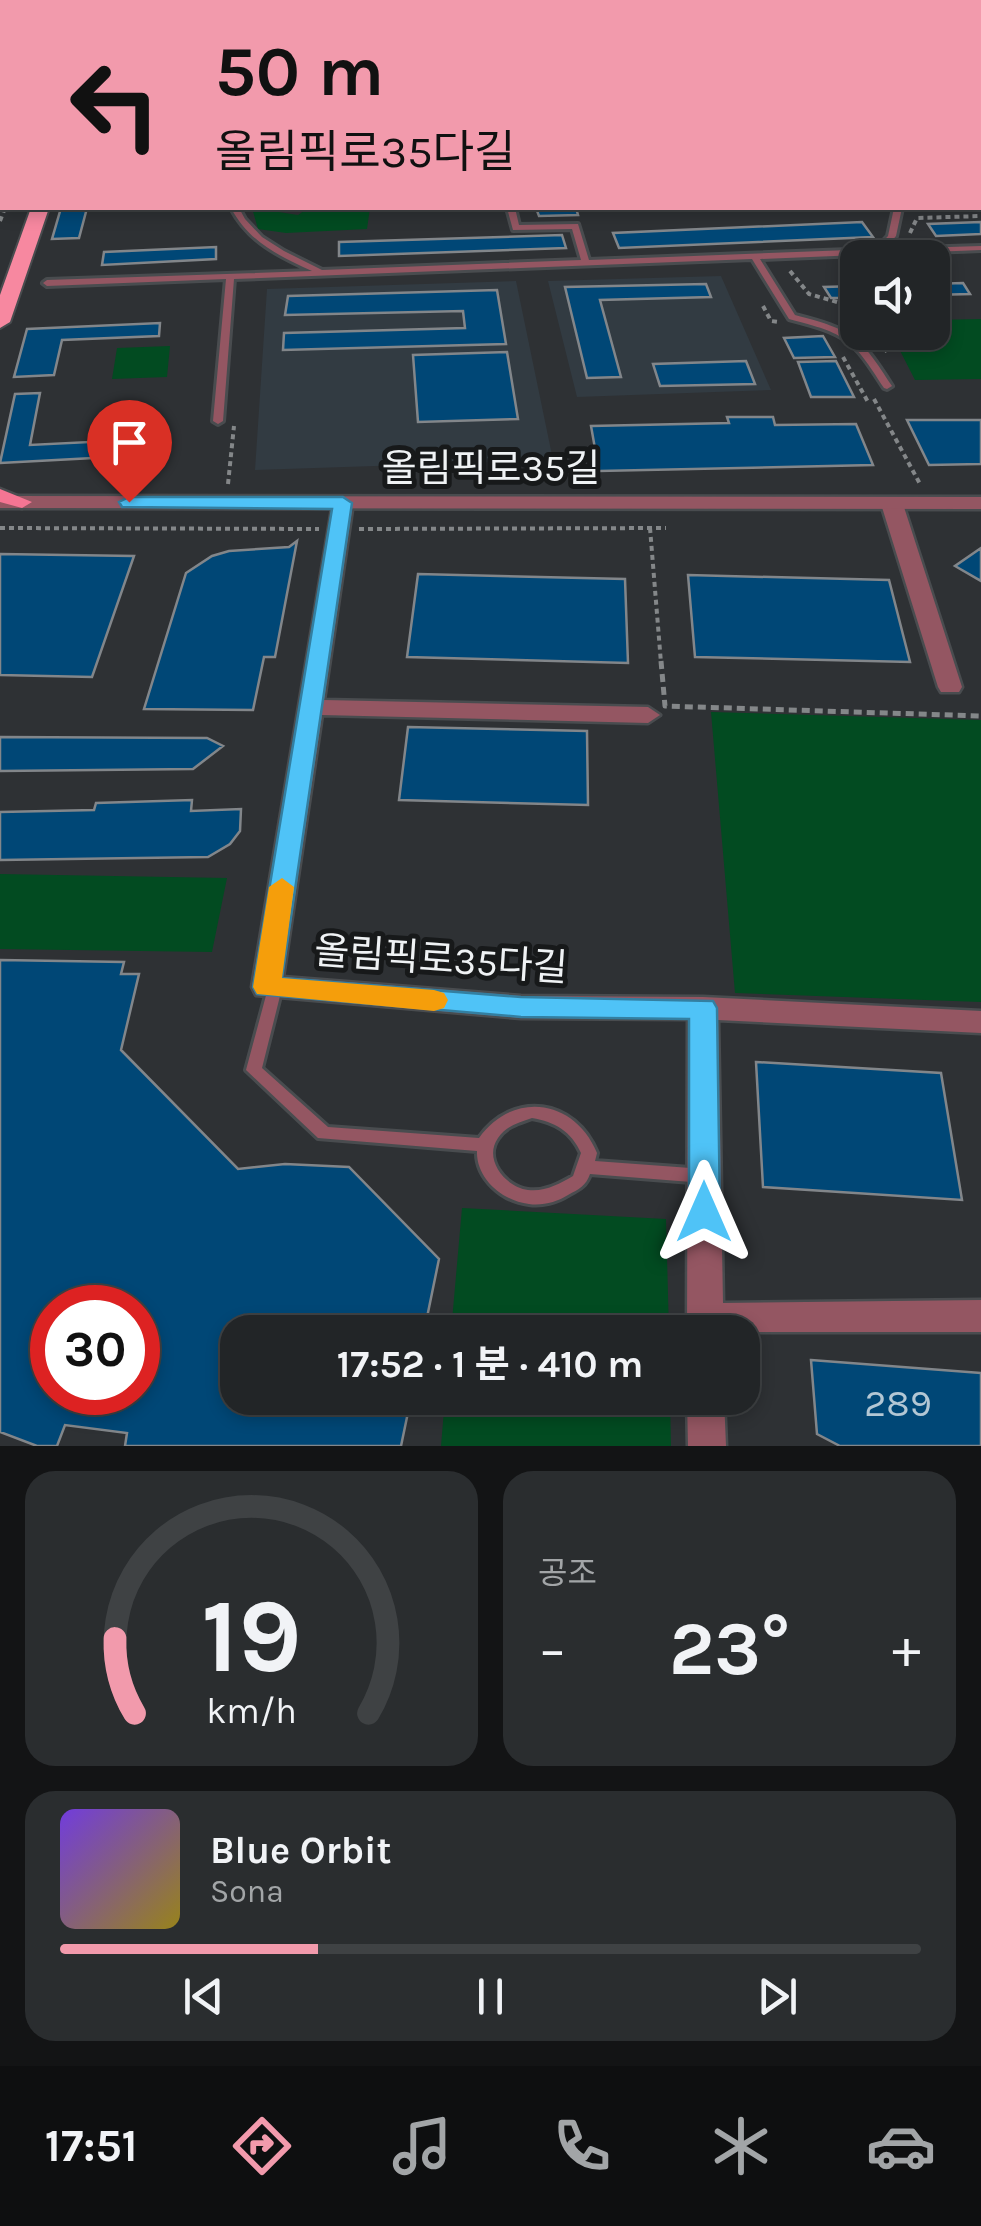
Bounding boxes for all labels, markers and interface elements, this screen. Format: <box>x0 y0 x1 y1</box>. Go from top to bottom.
text: 50 m <box>215 31 384 113</box>
icon: left <box>50 40 180 170</box>
text: 올림픽로35다길 <box>215 126 515 178</box>
map controls <box>840 240 950 350</box>
button: sound <box>840 240 950 350</box>
pin <box>87 400 172 503</box>
icon: arrive <box>102 415 157 470</box>
street label: 올림픽로35길 <box>382 446 600 491</box>
street label: 올림픽로35다길 <box>313 928 569 991</box>
position arrow <box>652 1160 756 1264</box>
speed limit sign: 30 <box>30 1285 160 1415</box>
text: 17:52 · 1 분 · 410 m <box>337 1342 643 1387</box>
house number: 289 <box>864 1381 932 1426</box>
text: 공조 <box>538 1555 597 1592</box>
text: 19 <box>201 1576 302 1697</box>
text: 23° <box>669 1605 790 1693</box>
text: − <box>538 1617 567 1681</box>
text: + <box>892 1617 921 1681</box>
text: km/h <box>206 1690 297 1732</box>
text: Blue Orbit <box>210 1828 391 1873</box>
text: Sona <box>210 1873 284 1910</box>
icon: previous <box>176 1969 231 2024</box>
icon: pause <box>463 1969 518 2024</box>
icon: next <box>750 1969 805 2024</box>
icon: directions <box>227 2111 297 2181</box>
icon: music <box>387 2111 457 2181</box>
icon: phone <box>547 2111 617 2181</box>
icon: climate <box>706 2111 776 2181</box>
icon: car <box>866 2111 936 2181</box>
text: 17:51 <box>45 2120 138 2172</box>

